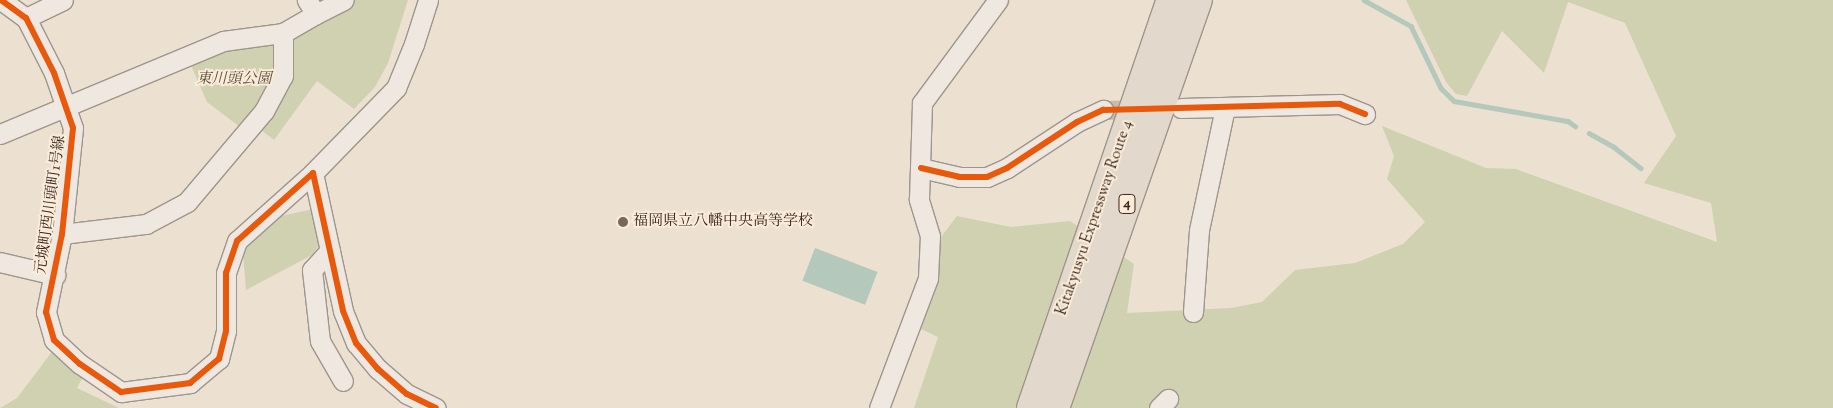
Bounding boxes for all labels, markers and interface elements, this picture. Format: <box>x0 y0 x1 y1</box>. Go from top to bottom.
park label: 東川頭公園 <box>197 71 271 89</box>
street label: Kitakyusyu Expressway Route 4 <box>1053 118 1137 318</box>
street label: 元城町西川頭町1号線 <box>32 134 70 276</box>
road number: 4 <box>1118 192 1136 215</box>
place label: 福岡県立八幡中央高等学校 <box>633 213 813 231</box>
marker: 福岡県立八幡中央高等学校 <box>617 216 629 228</box>

